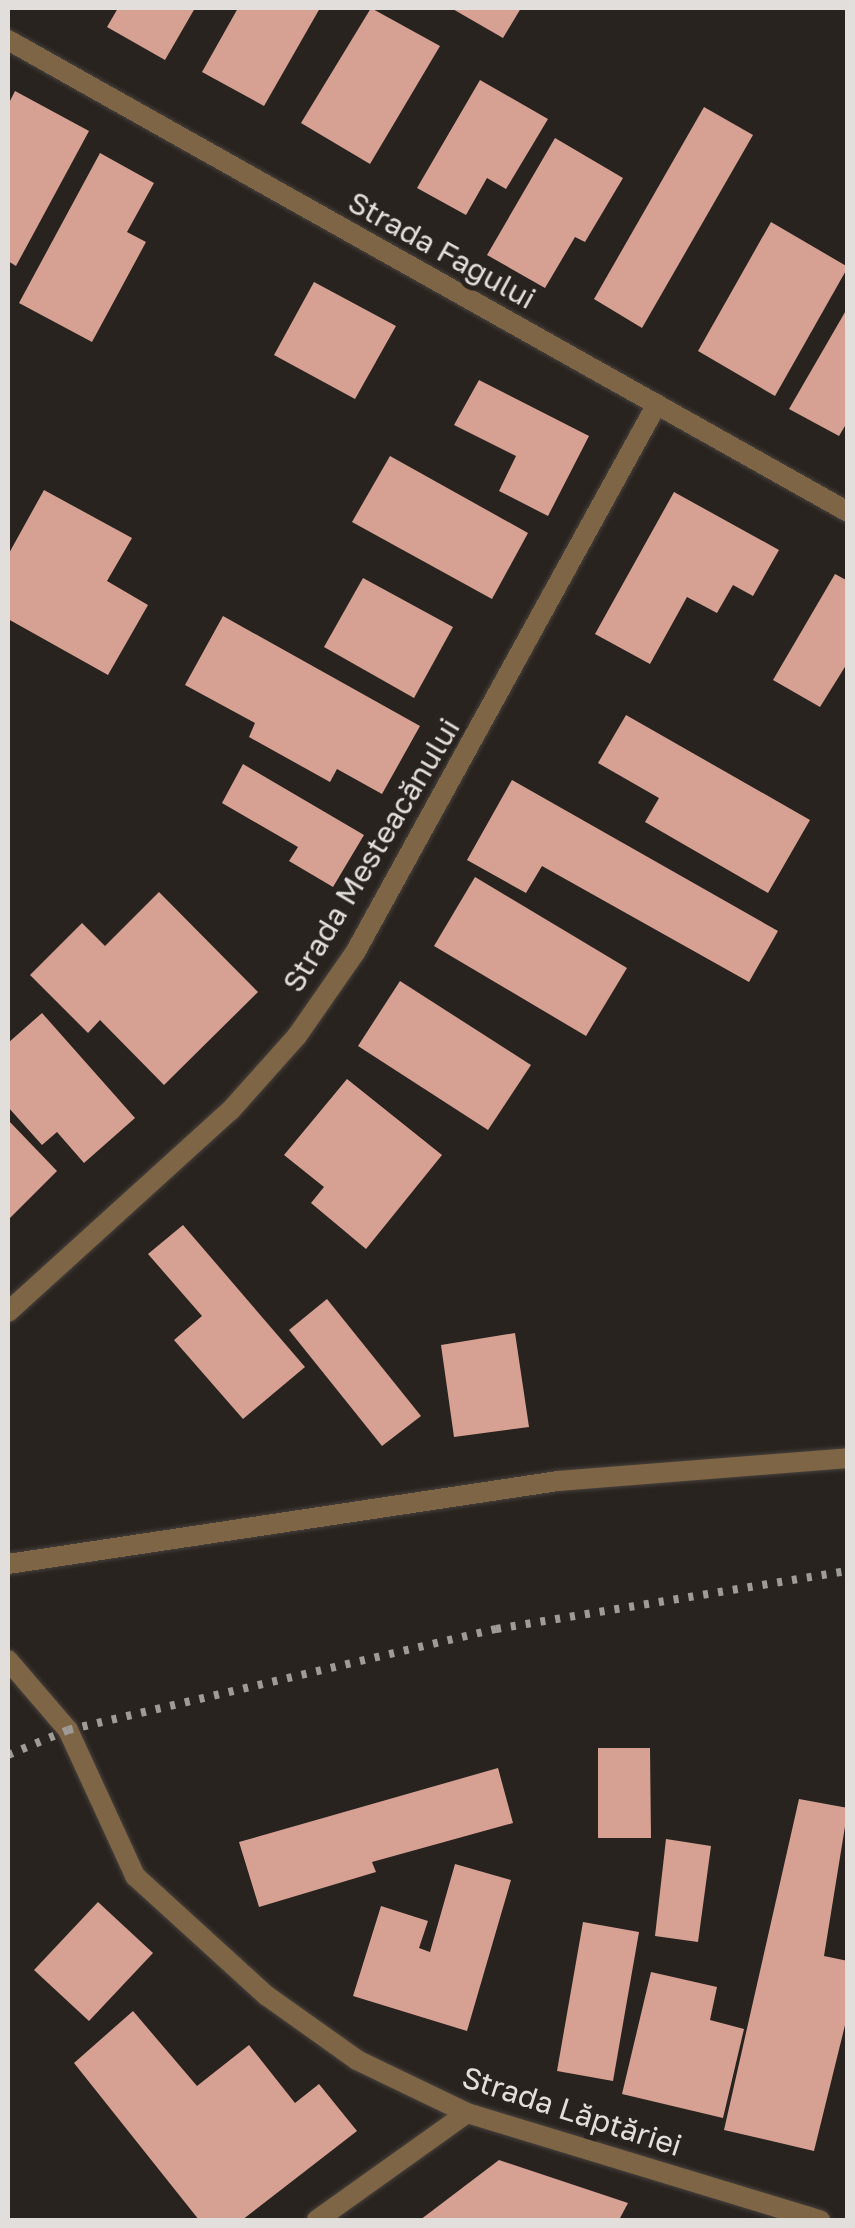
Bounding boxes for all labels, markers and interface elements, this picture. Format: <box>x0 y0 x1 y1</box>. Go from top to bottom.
street label: Strada Fagului <box>342 184 542 316</box>
street label: Strada Mesteacănului <box>275 712 467 998</box>
street label: Strada Lăptăriei <box>458 2059 686 2163</box>

